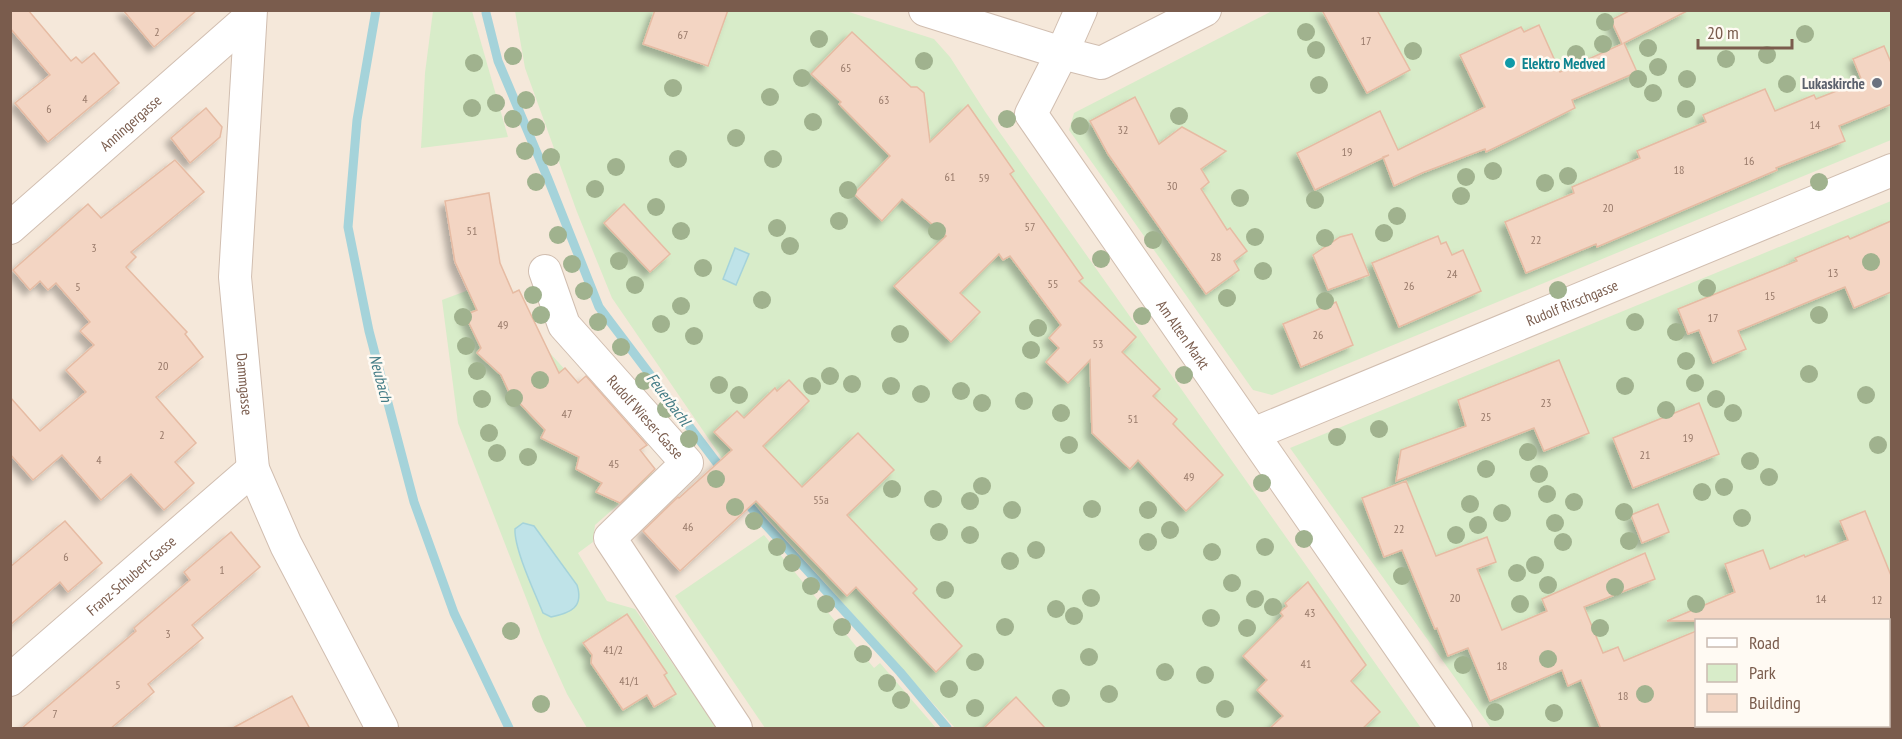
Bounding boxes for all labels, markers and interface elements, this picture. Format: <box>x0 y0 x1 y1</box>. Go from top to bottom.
scale bar <box>1698 12 1792 50</box>
text: 20 m <box>1707 21 1739 44</box>
house number: 2 <box>154 24 160 39</box>
house number: 67 <box>678 27 688 42</box>
house number: 17 <box>1361 33 1371 48</box>
place label: Elektro Medved <box>1522 54 1606 73</box>
marker: Elektro Medved <box>1503 56 1517 70</box>
house number: 65 <box>841 60 851 75</box>
place label: Lukaskirche <box>1802 74 1865 93</box>
marker: Lukaskirche <box>1870 76 1884 90</box>
street label: Anningergasse <box>95 90 165 155</box>
house number: 4 <box>82 91 88 106</box>
house number: 63 <box>879 92 889 107</box>
house number: 6 <box>46 101 52 116</box>
house number: 14 <box>1810 117 1821 132</box>
house number: 32 <box>1118 122 1128 137</box>
house number: 19 <box>1342 144 1352 159</box>
house number: 16 <box>1744 153 1754 168</box>
house number: 18 <box>1674 162 1684 177</box>
house number: 61 <box>945 169 955 184</box>
house number: 59 <box>979 170 989 185</box>
house number: 30 <box>1167 178 1177 193</box>
house number: 20 <box>1603 200 1613 215</box>
house number: 57 <box>1025 219 1035 234</box>
house number: 51 <box>467 223 477 238</box>
house number: 22 <box>1531 232 1541 247</box>
house number: 3 <box>91 240 97 255</box>
house number: 28 <box>1211 249 1221 264</box>
house number: 13 <box>1828 265 1838 280</box>
house number: 24 <box>1447 266 1458 281</box>
street label: Rudolf Rirschgasse <box>1523 275 1621 330</box>
house number: 55 <box>1048 276 1058 291</box>
house number: 26 <box>1404 278 1414 293</box>
house number: 5 <box>75 279 81 294</box>
house number: 15 <box>1765 288 1775 303</box>
street label: Am Alten Markt <box>1153 296 1214 373</box>
house number: 17 <box>1708 310 1718 325</box>
house number: 49 <box>498 317 508 332</box>
house number: 26 <box>1313 327 1323 342</box>
house number: 53 <box>1093 336 1103 351</box>
street label: Dammgasse <box>233 352 257 416</box>
water label: Neubach <box>365 352 397 405</box>
house number: 20 <box>158 358 168 373</box>
water label: Feuerbachl <box>643 369 696 430</box>
street label: Rudolf Wieser-Gasse <box>603 371 688 463</box>
house number: 23 <box>1541 395 1551 410</box>
house number: 47 <box>562 406 572 421</box>
house number: 25 <box>1481 409 1491 424</box>
house number: 51 <box>1128 411 1138 426</box>
house number: 2 <box>159 427 165 442</box>
house number: 19 <box>1683 430 1693 445</box>
house number: 21 <box>1640 447 1650 462</box>
house number: 4 <box>96 452 102 467</box>
house number: 45 <box>609 456 619 471</box>
house number: 49 <box>1184 469 1194 484</box>
house number: 55a <box>813 492 829 507</box>
house number: 46 <box>683 519 693 534</box>
house number: 22 <box>1394 521 1404 536</box>
street label: Franz-Schubert-Gasse <box>82 531 179 619</box>
house number: 6 <box>63 549 69 564</box>
house number: 1 <box>219 562 225 577</box>
house number: 20 <box>1450 590 1460 605</box>
house number: 14 <box>1816 591 1827 606</box>
house number: 12 <box>1872 592 1882 607</box>
house number: 43 <box>1305 605 1315 620</box>
legend <box>1695 619 1890 727</box>
house number: 3 <box>165 626 171 641</box>
text: Road <box>1749 631 1780 654</box>
house number: 41/2 <box>603 642 623 657</box>
house number: 41 <box>1301 656 1311 671</box>
house number: 18 <box>1497 658 1507 673</box>
text: Park <box>1749 661 1776 684</box>
house number: 41/1 <box>619 673 639 688</box>
house number: 5 <box>115 677 121 692</box>
house number: 18 <box>1618 688 1628 703</box>
text: Building <box>1749 691 1801 714</box>
house number: 7 <box>52 706 58 721</box>

